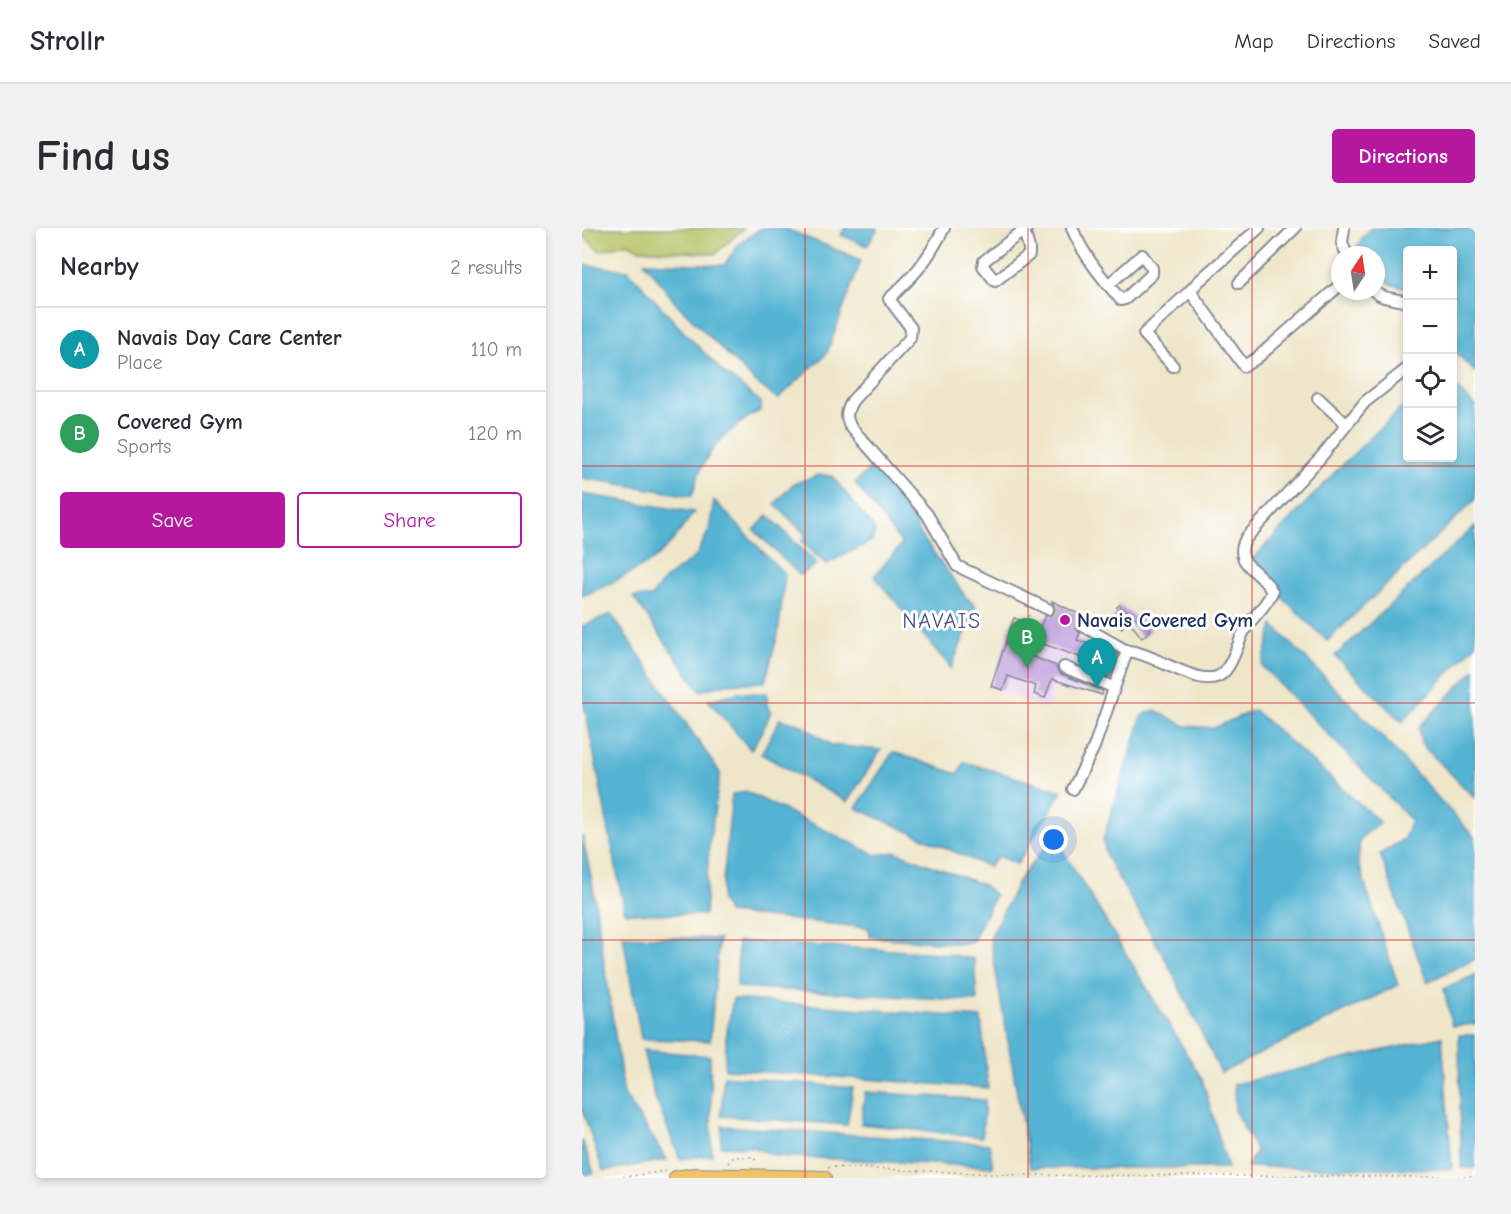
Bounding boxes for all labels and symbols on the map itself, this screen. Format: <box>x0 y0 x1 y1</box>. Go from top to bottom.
north arrow <box>1331 246 1385 300</box>
district label: NAVAIS <box>902 608 982 634</box>
place label: Navais Covered Gym <box>1077 609 1253 632</box>
marker: Navais Covered Gym <box>1058 613 1072 627</box>
pin: B <box>1008 618 1046 668</box>
pin: A <box>1078 638 1116 688</box>
your location <box>1039 825 1068 854</box>

